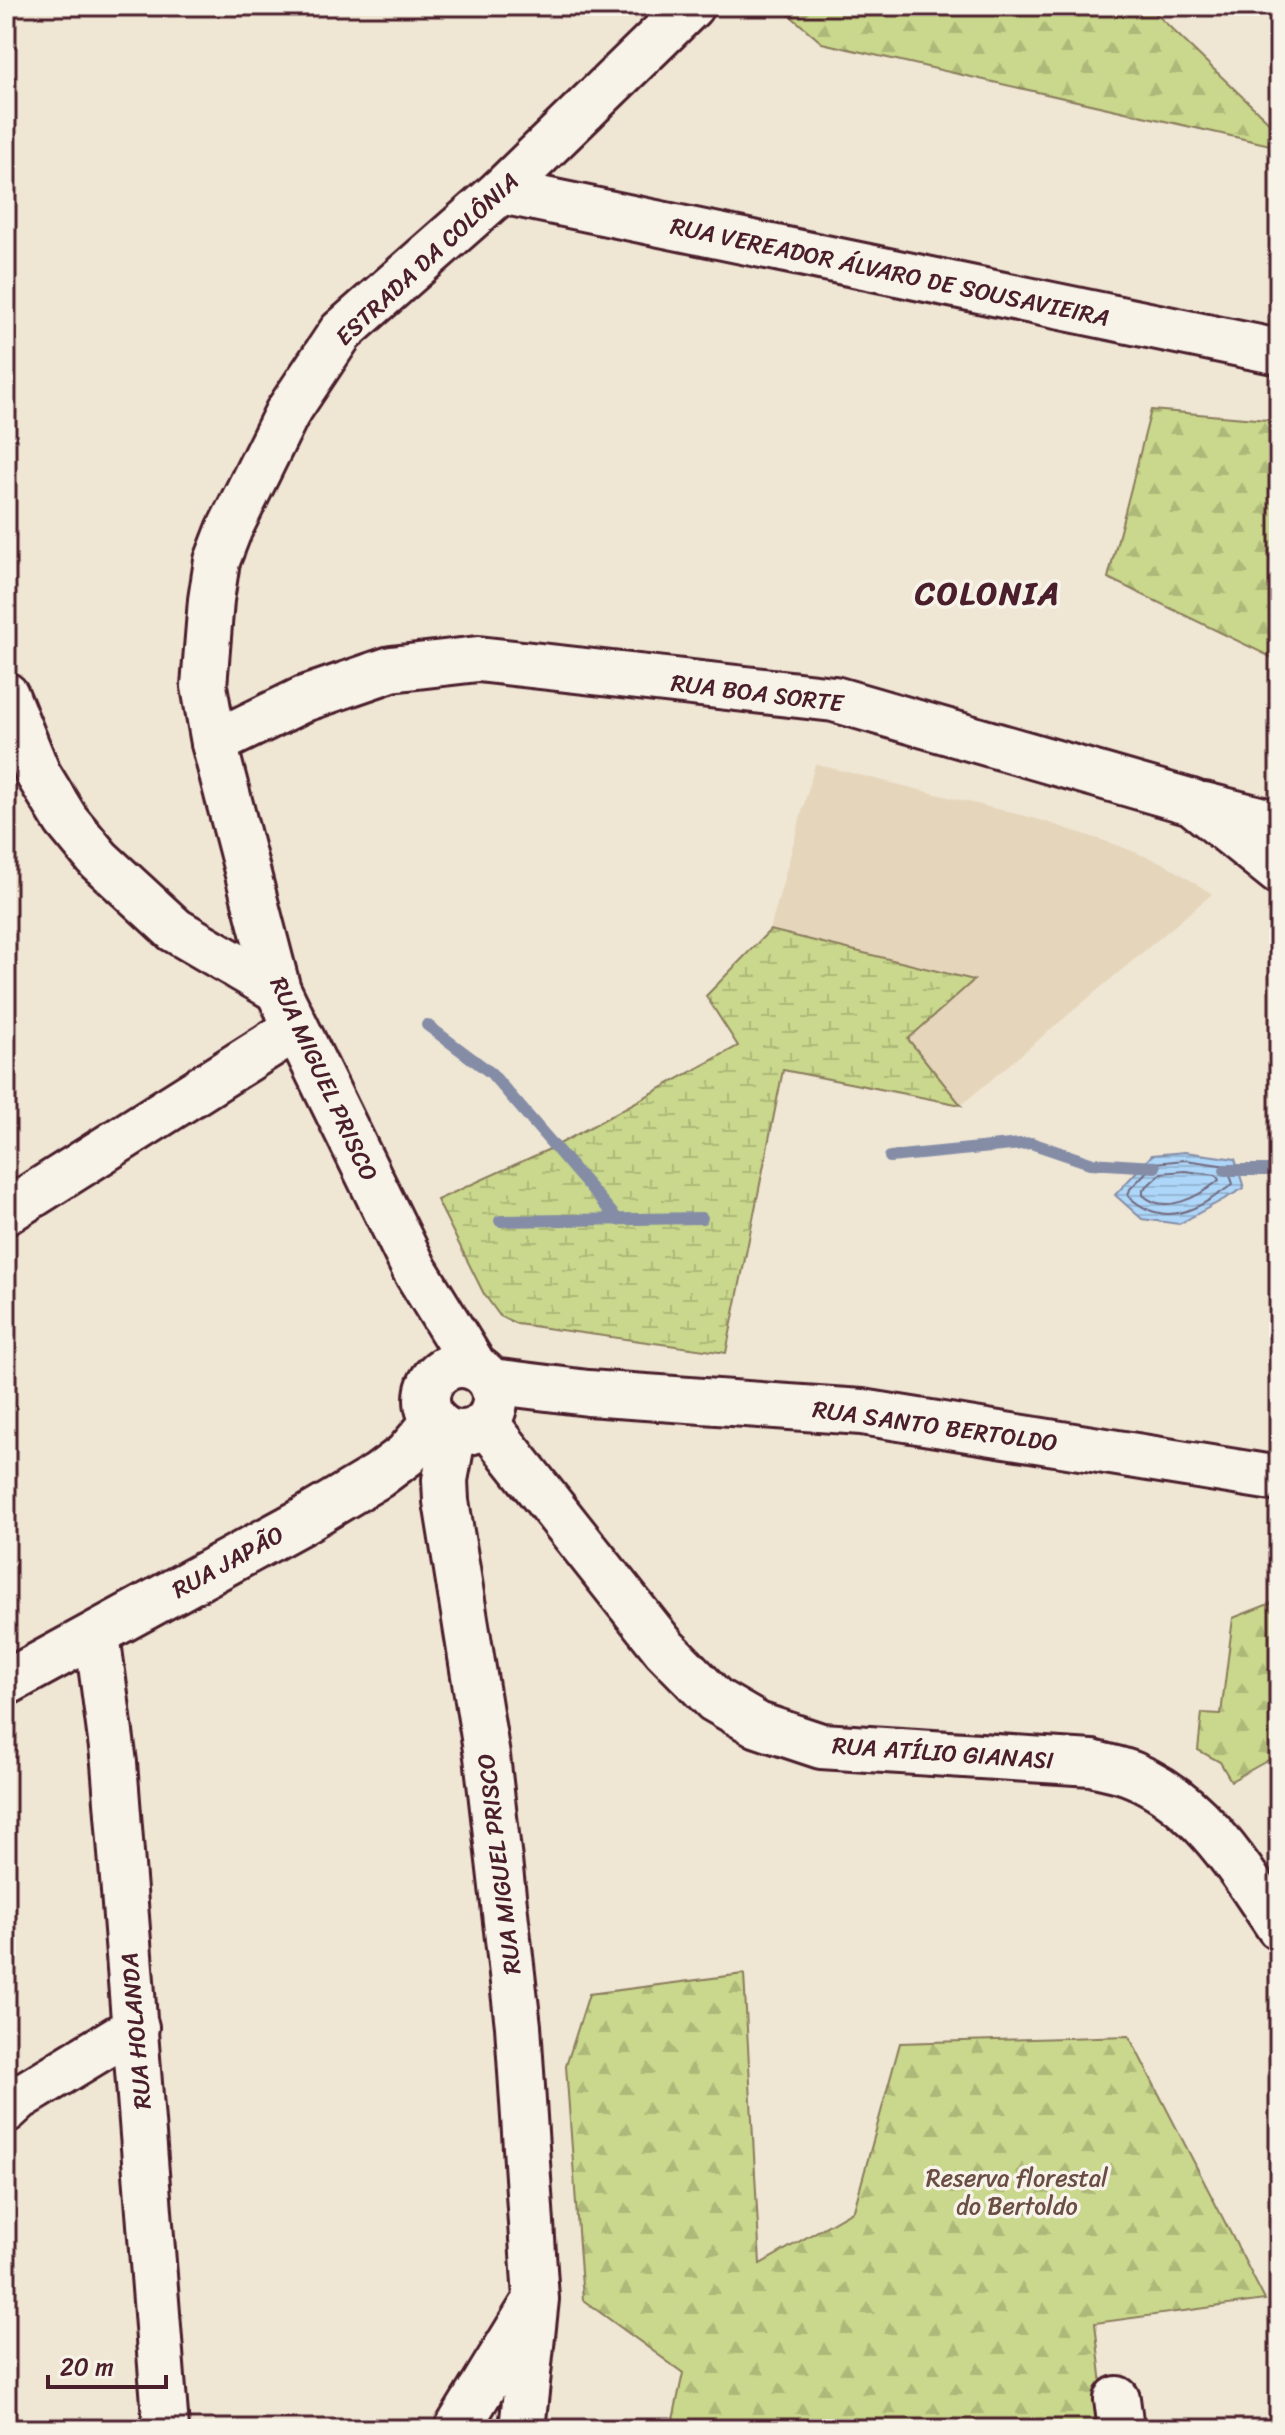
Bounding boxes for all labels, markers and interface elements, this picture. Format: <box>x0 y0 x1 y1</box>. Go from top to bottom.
street label: ESTRADA DA COLÔNIA <box>325 162 529 356</box>
street label: RUA VEREADOR ÁLVARO DE SOUSAVIEIRA <box>667 205 1113 339</box>
district label: COLONIA <box>914 565 1061 622</box>
street label: RUA BOA SORTE <box>669 662 847 725</box>
street label: RUA MIGUEL PRISCO <box>258 970 390 1188</box>
street label: RUA SANTO BERTOLDO <box>810 1388 1060 1464</box>
street label: RUA JAPÃO <box>164 1514 292 1610</box>
street label: RUA ATÍLIO GIANASI <box>831 1724 1055 1782</box>
street label: RUA MIGUEL PRISCO <box>465 1751 533 1977</box>
street label: RUA HOLANDA <box>108 1951 164 2111</box>
park label: Reserva florestal do Bertoldo <box>926 2157 1109 2227</box>
scale bar <box>48 2339 166 2389</box>
text: 20 m <box>60 2346 114 2388</box>

